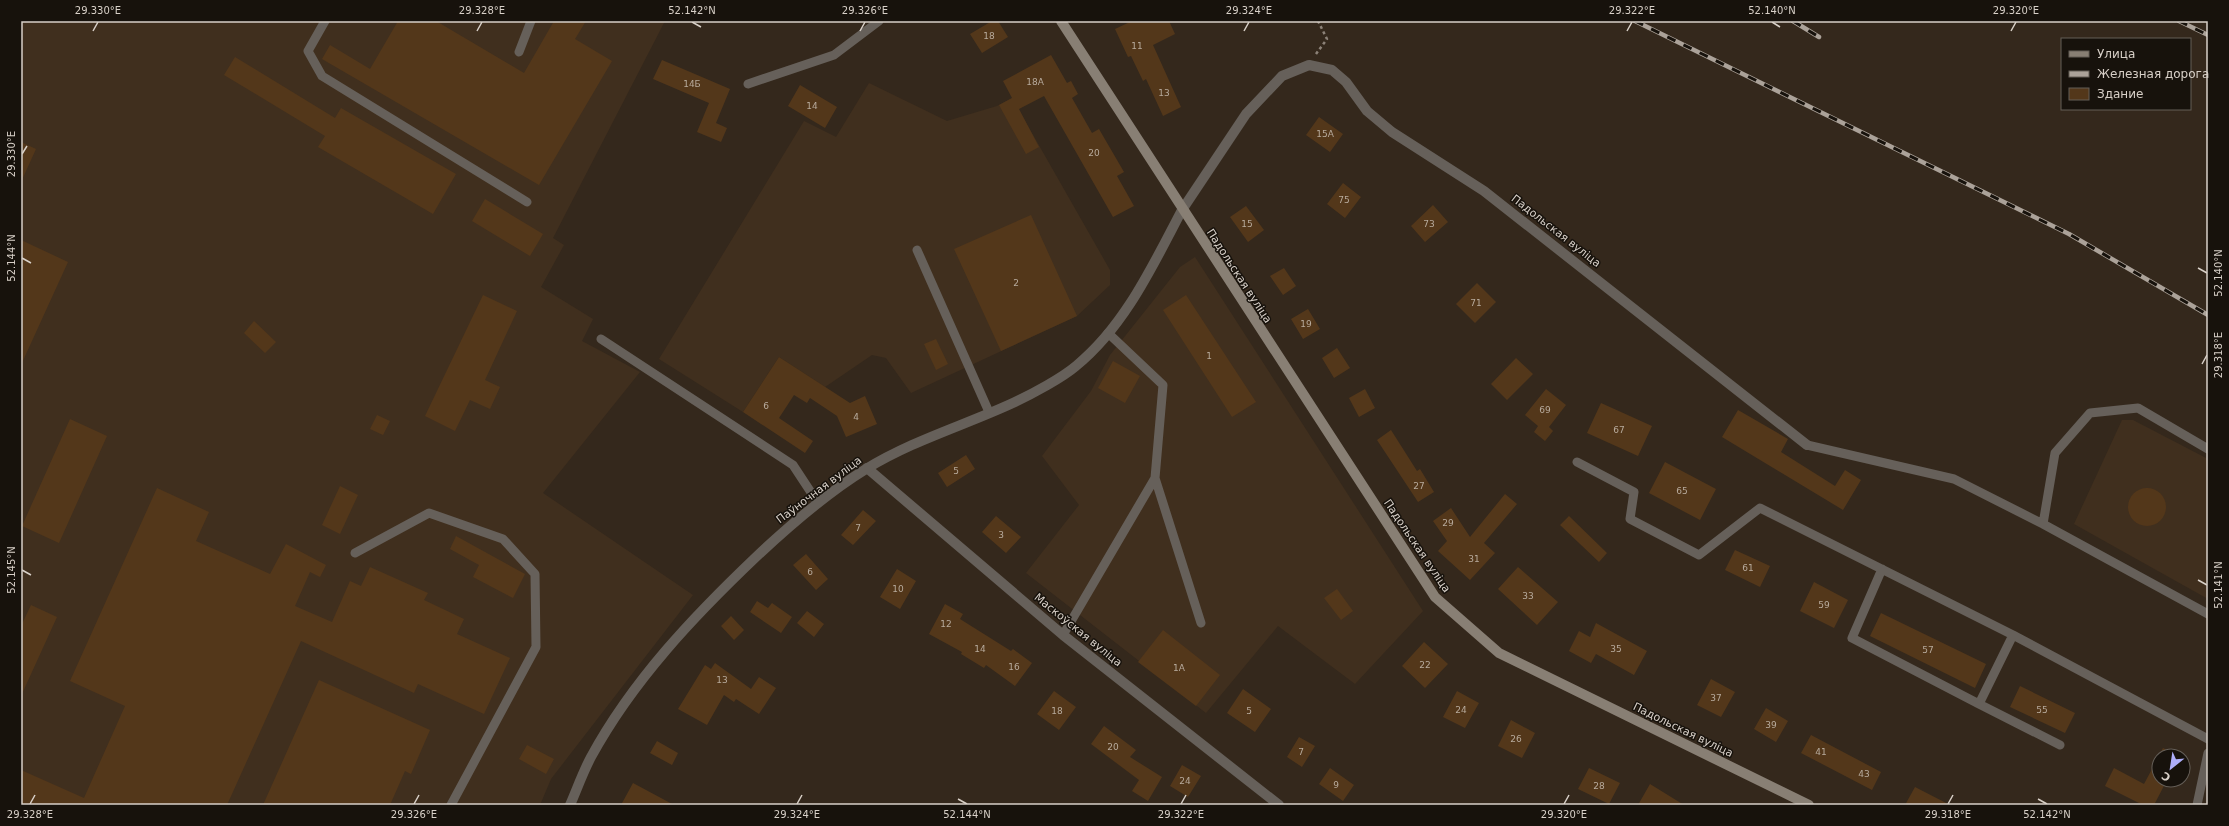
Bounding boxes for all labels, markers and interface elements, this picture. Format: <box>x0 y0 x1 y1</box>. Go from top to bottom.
text: 29.330°E <box>75 5 121 16</box>
text: 29.328°E <box>459 5 505 16</box>
text: 52.142°N <box>668 5 716 16</box>
text: 29.326°E <box>842 5 888 16</box>
text: 29.324°E <box>1226 5 1272 16</box>
text: 29.322°E <box>1609 5 1655 16</box>
text: 52.140°N <box>1748 5 1796 16</box>
text: 29.320°E <box>1993 5 2039 16</box>
house number: 18 <box>983 31 995 41</box>
legend <box>2061 38 2191 110</box>
house number: 11 <box>1131 41 1143 51</box>
text: Улица <box>2097 47 2135 61</box>
text: Железная дорога <box>2097 67 2209 81</box>
house number: 18А <box>1026 77 1045 87</box>
house number: 14Б <box>683 79 701 89</box>
text: Здание <box>2097 87 2143 101</box>
house number: 13 <box>1158 88 1170 98</box>
house number: 14 <box>806 101 818 111</box>
house number: 15А <box>1316 129 1335 139</box>
text: 29.330°E <box>6 131 17 177</box>
house number: 20 <box>1088 148 1100 158</box>
street label: Падольская вуліца <box>1509 192 1603 270</box>
house number: 75 <box>1338 195 1350 205</box>
house number: 15 <box>1241 219 1253 229</box>
house number: 73 <box>1423 219 1435 229</box>
street label: Падольская вуліца <box>1204 226 1274 326</box>
text: 52.144°N <box>6 234 17 282</box>
text: 52.140°N <box>2213 249 2224 297</box>
house number: 2 <box>1013 278 1019 288</box>
house number: 71 <box>1470 298 1482 308</box>
house number: 19 <box>1300 319 1312 329</box>
text: 29.318°E <box>2213 332 2224 378</box>
house number: 1 <box>1206 351 1212 361</box>
house number: 6 <box>763 401 769 411</box>
house number: 69 <box>1539 405 1551 415</box>
house number: 4 <box>853 412 859 422</box>
house number: 67 <box>1613 425 1625 435</box>
street label: Паўночная вуліца <box>774 454 864 526</box>
house number: 5 <box>953 466 959 476</box>
house number: 27 <box>1413 481 1425 491</box>
house number: 65 <box>1676 486 1688 496</box>
street label: Падольская вуліца <box>1381 497 1453 595</box>
house number: 29 <box>1442 518 1454 528</box>
house number: 7 <box>855 523 861 533</box>
house number: 3 <box>998 530 1004 540</box>
text: 52.145°N <box>6 546 17 594</box>
house number: 31 <box>1468 554 1480 564</box>
text: 52.141°N <box>2213 561 2224 609</box>
house number: 61 <box>1742 563 1754 573</box>
house number: 6 <box>807 567 813 577</box>
house number: 10 <box>892 584 904 594</box>
street label: Маскоўская вуліца <box>1032 591 1124 669</box>
house number: 33 <box>1522 591 1534 601</box>
house number: 59 <box>1818 600 1830 610</box>
house number: 12 <box>940 619 952 629</box>
house number: 14 <box>974 644 986 654</box>
house number: 35 <box>1610 644 1622 654</box>
house number: 57 <box>1922 645 1934 655</box>
house number: 22 <box>1419 660 1431 670</box>
house number: 16 <box>1008 662 1020 672</box>
house number: 1А <box>1173 663 1186 673</box>
house number: 13 <box>716 675 728 685</box>
house number: 37 <box>1710 693 1722 703</box>
street label: Падольская вуліца <box>1631 700 1735 760</box>
house number: 24 <box>1455 705 1467 715</box>
house number: 55 <box>2036 705 2048 715</box>
house number: 18 <box>1051 706 1063 716</box>
house number: 5 <box>1246 706 1252 716</box>
house number: 39 <box>1765 720 1777 730</box>
house number: 26 <box>1510 734 1522 744</box>
house number: 20 <box>1107 742 1119 752</box>
house number: 7 <box>1298 747 1304 757</box>
house number: 41 <box>1815 747 1827 757</box>
north arrow <box>2151 748 2191 788</box>
house number: 43 <box>1858 769 1870 779</box>
text: С <box>2160 769 2173 784</box>
house number: 24 <box>1179 776 1191 786</box>
house number: 9 <box>1333 780 1339 790</box>
house number: 28 <box>1593 781 1605 791</box>
text: 29.328°E <box>7 809 53 820</box>
text: 29.326°E <box>391 809 437 820</box>
text: 29.324°E <box>774 809 820 820</box>
text: 52.144°N <box>943 809 991 820</box>
text: 29.322°E <box>1158 809 1204 820</box>
text: 29.320°E <box>1541 809 1587 820</box>
text: 29.318°E <box>1925 809 1971 820</box>
text: 52.142°N <box>2023 809 2071 820</box>

